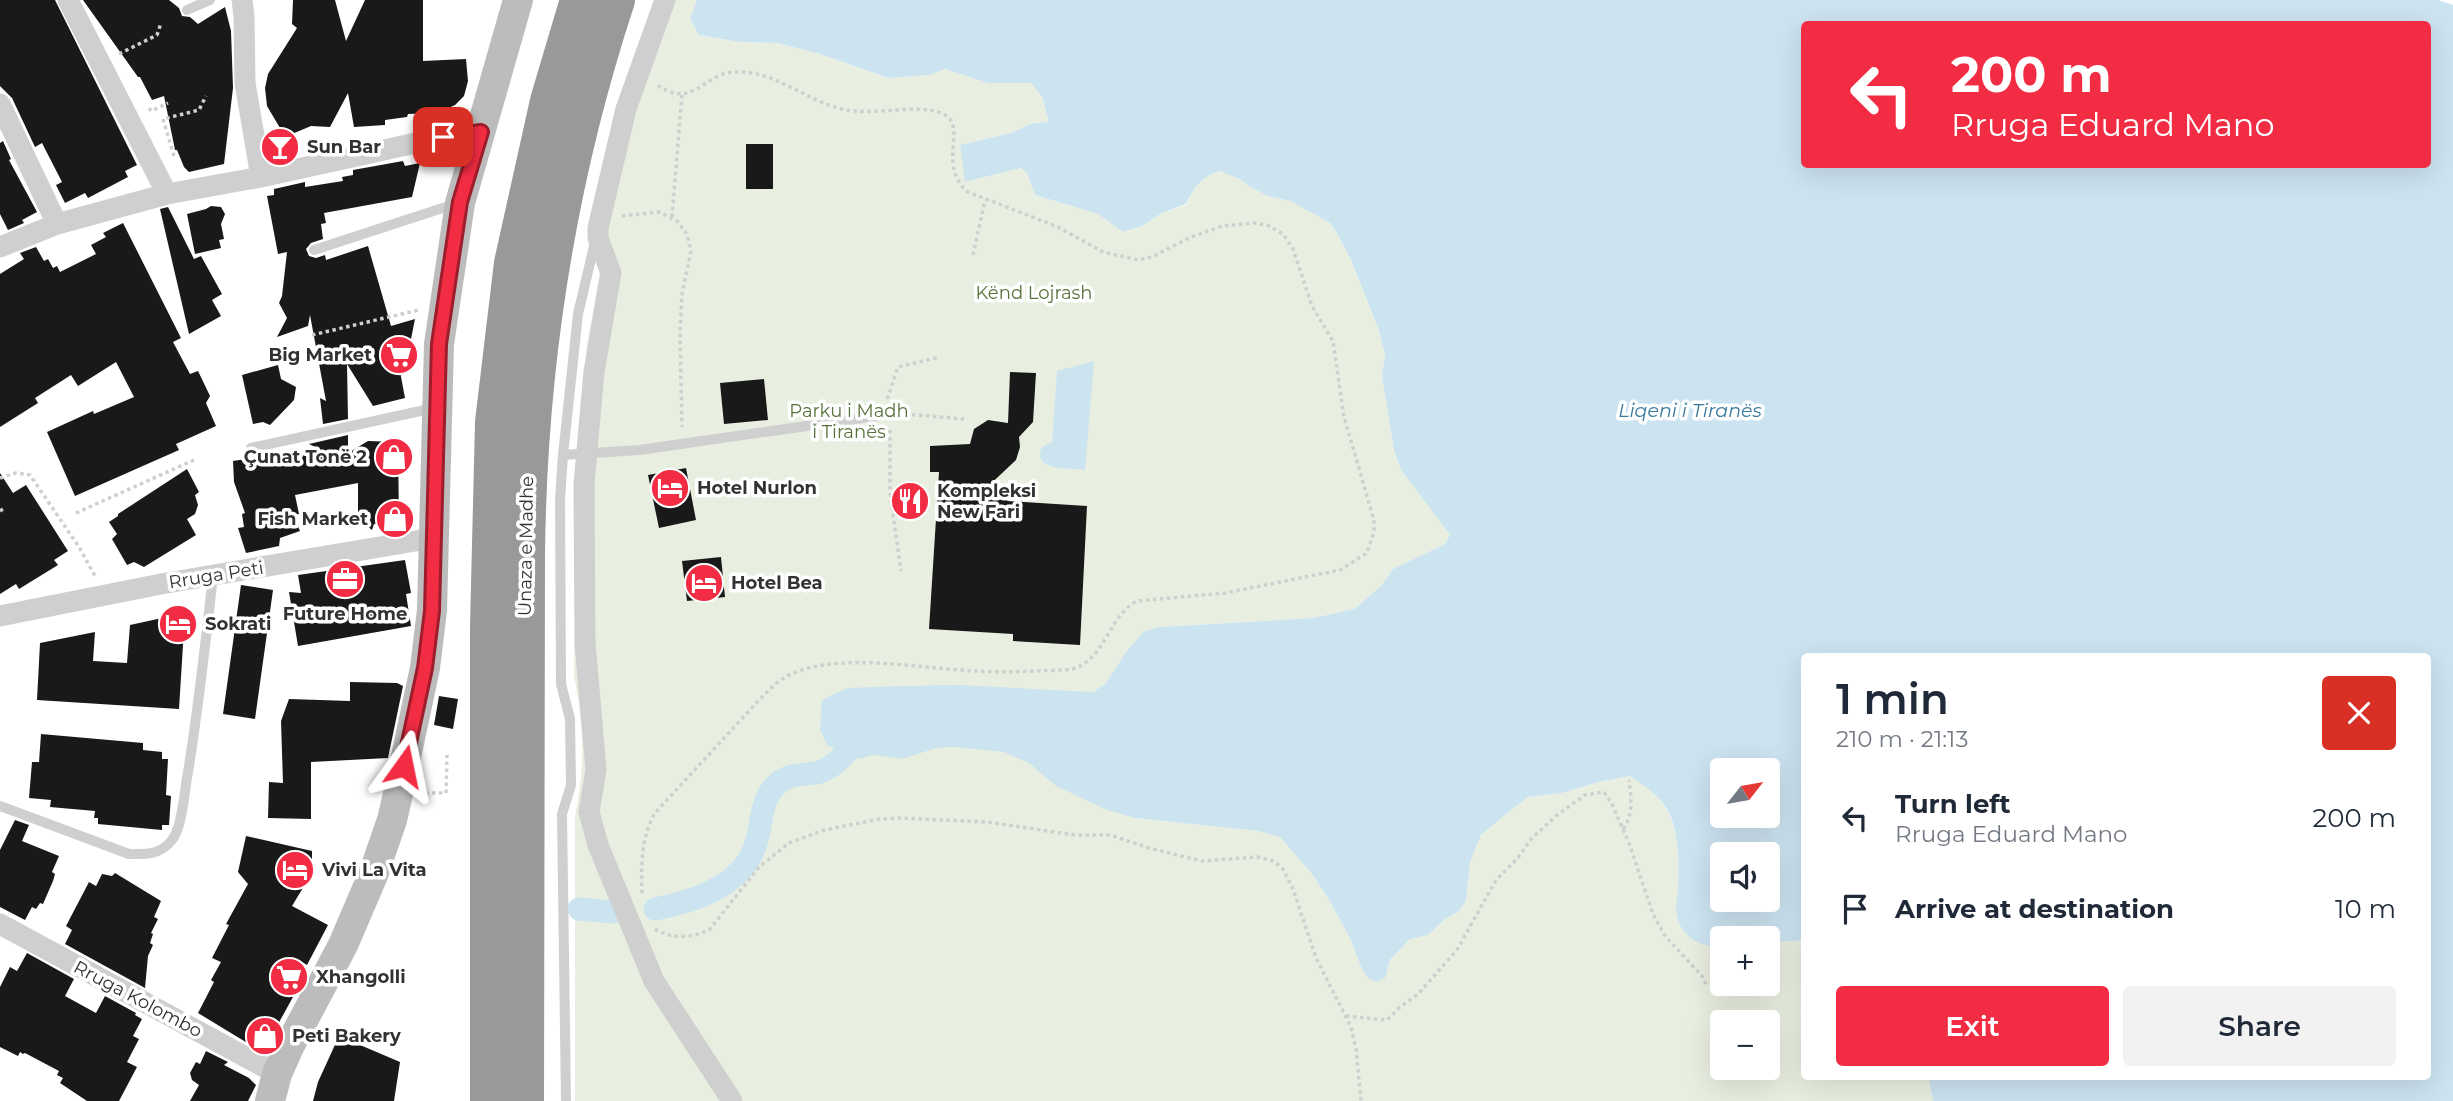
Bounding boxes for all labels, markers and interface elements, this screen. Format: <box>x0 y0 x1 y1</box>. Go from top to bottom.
text: 200 m <box>1951 45 2112 104</box>
icon: left <box>1836 49 1927 140</box>
text: Rruga Eduard Mano <box>1951 105 2275 144</box>
pin <box>413 107 473 167</box>
icon: arrive <box>424 118 462 156</box>
bar icon: Sun Bar <box>259 126 301 168</box>
place label: Sun Bar <box>307 136 381 158</box>
park label: Kënd Lojrash <box>975 282 1093 304</box>
supermarket icon: Big Market <box>378 334 420 376</box>
place label: Big Market <box>269 344 372 366</box>
water label: Liqeni i Tiranës <box>1618 399 1762 422</box>
park label: Parku i Madh i Tiranës <box>789 400 909 443</box>
shop icon: Çunat Tonë 2 <box>373 436 415 478</box>
place label: Çunat Tonë 2 <box>244 446 367 468</box>
hotel icon: Hotel Nurlon <box>649 467 691 509</box>
street label: Unaza e Madhe <box>514 476 538 616</box>
place label: Hotel Nurlon <box>697 477 817 499</box>
restaurant icon: Kompleksi New Fari <box>889 480 931 522</box>
place label: Kompleksi New Fari <box>937 480 1036 523</box>
shop icon: Fish Market <box>374 498 416 540</box>
place label: Fish Market <box>257 508 368 530</box>
street label: Rruga Peti <box>167 557 265 593</box>
office icon: Future Home <box>324 558 366 600</box>
hotel icon: Hotel Bea <box>683 562 725 604</box>
place label: Hotel Bea <box>731 572 823 594</box>
hotel icon: Sokrati <box>157 603 199 645</box>
place label: Future Home <box>283 603 407 625</box>
place label: Sokrati <box>205 613 271 635</box>
text: 1 min <box>1836 673 1949 725</box>
button: close <box>2322 676 2396 750</box>
text: 210 m · 21:13 <box>1836 725 1968 753</box>
position arrow <box>367 729 441 803</box>
north arrow <box>1710 758 1780 828</box>
map controls <box>1710 758 1780 1080</box>
text: Turn left <box>1895 788 2011 820</box>
icon: left <box>1836 799 1874 837</box>
text: 200 m <box>2312 802 2396 834</box>
text: Rruga Eduard Mano <box>1895 820 2128 848</box>
button: sound <box>1710 842 1780 912</box>
hotel icon: Vivi La Vita <box>274 849 316 891</box>
place label: Vivi La Vita <box>321 859 427 881</box>
icon: arrive <box>1836 890 1874 928</box>
text: Arrive at destination <box>1895 893 2174 925</box>
text: 10 m <box>2335 893 2396 925</box>
button: + <box>1710 926 1780 996</box>
street label: Rruga Kolombo <box>70 956 206 1042</box>
supermarket icon: Xhangolli <box>268 956 310 998</box>
place label: Xhangolli <box>316 966 406 988</box>
button: Exit <box>1836 986 2109 1066</box>
button: Share <box>2123 986 2396 1066</box>
button: − <box>1710 1010 1780 1080</box>
shop icon: Peti Bakery <box>244 1015 286 1057</box>
place label: Peti Bakery <box>292 1025 401 1047</box>

